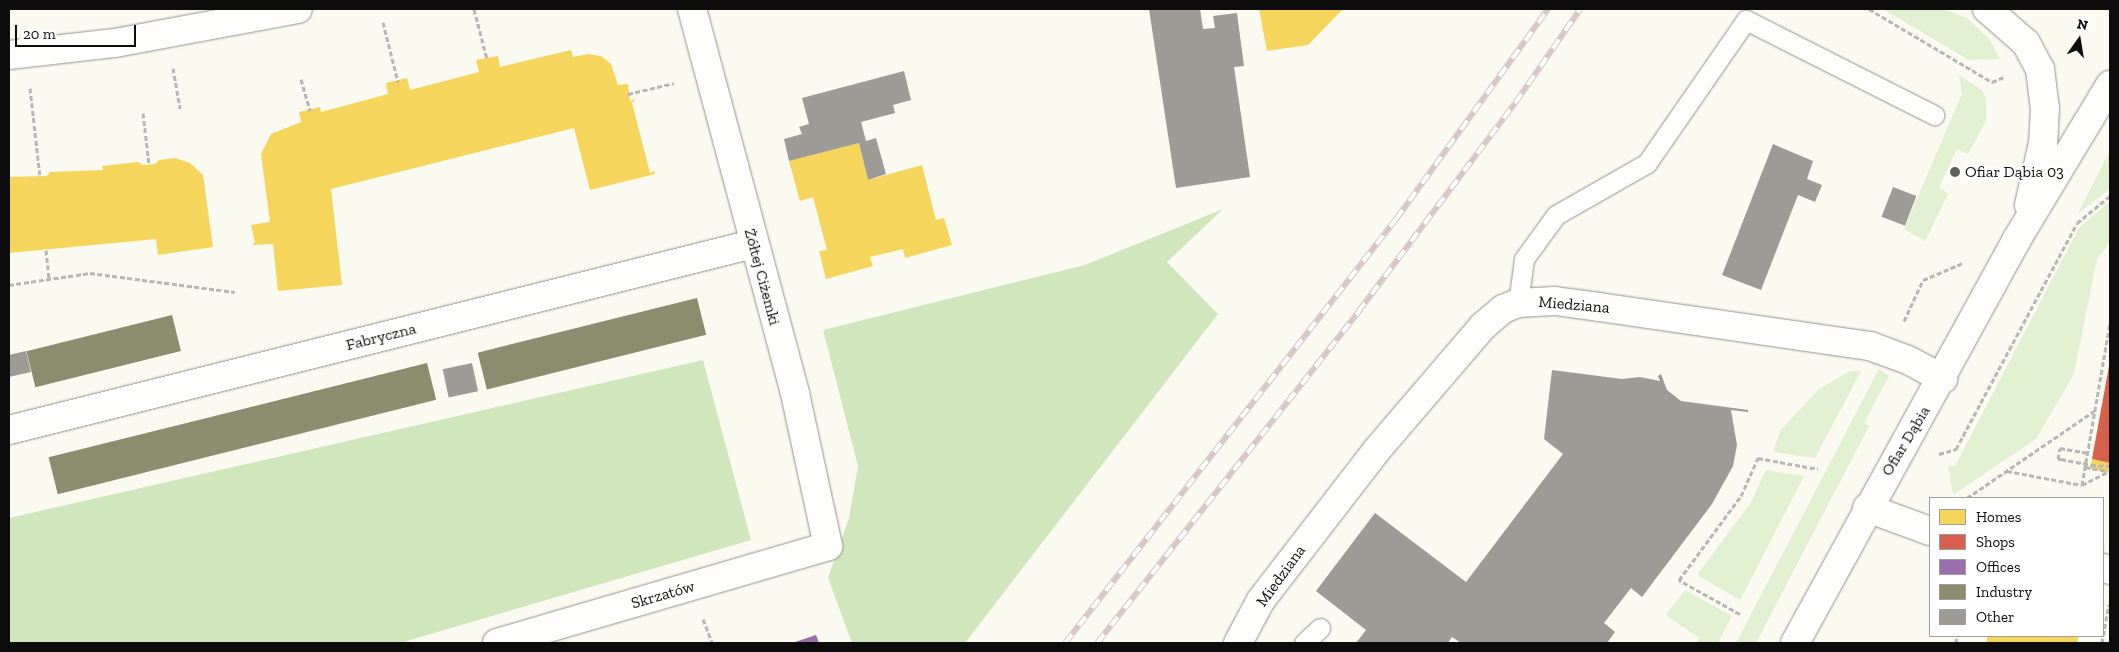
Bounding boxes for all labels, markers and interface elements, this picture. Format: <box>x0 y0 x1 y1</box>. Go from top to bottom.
scale bar <box>18 15 139 47</box>
north arrow <box>2054 15 2104 65</box>
text: N <box>2075 15 2090 34</box>
text: 20 m <box>23 25 56 43</box>
place label: Ofiar Dąbia 03 <box>1965 162 2064 182</box>
marker: Ofiar Dąbia 03 <box>1949 166 1961 178</box>
street label: Żółtej Ciżemki <box>740 227 784 327</box>
street label: Miedziana <box>1538 292 1610 318</box>
street label: Fabryczna <box>344 319 418 355</box>
street label: Ofiar Dąbia <box>1878 402 1934 480</box>
legend <box>1929 497 2104 637</box>
text: Homes <box>1976 508 2021 526</box>
text: Shops <box>1976 533 2015 551</box>
street label: Miedziana <box>1252 541 1310 611</box>
text: Offices <box>1976 558 2020 576</box>
street label: Skrzatów <box>629 577 697 613</box>
text: Industry <box>1976 583 2032 601</box>
text: Other <box>1976 608 2014 626</box>

